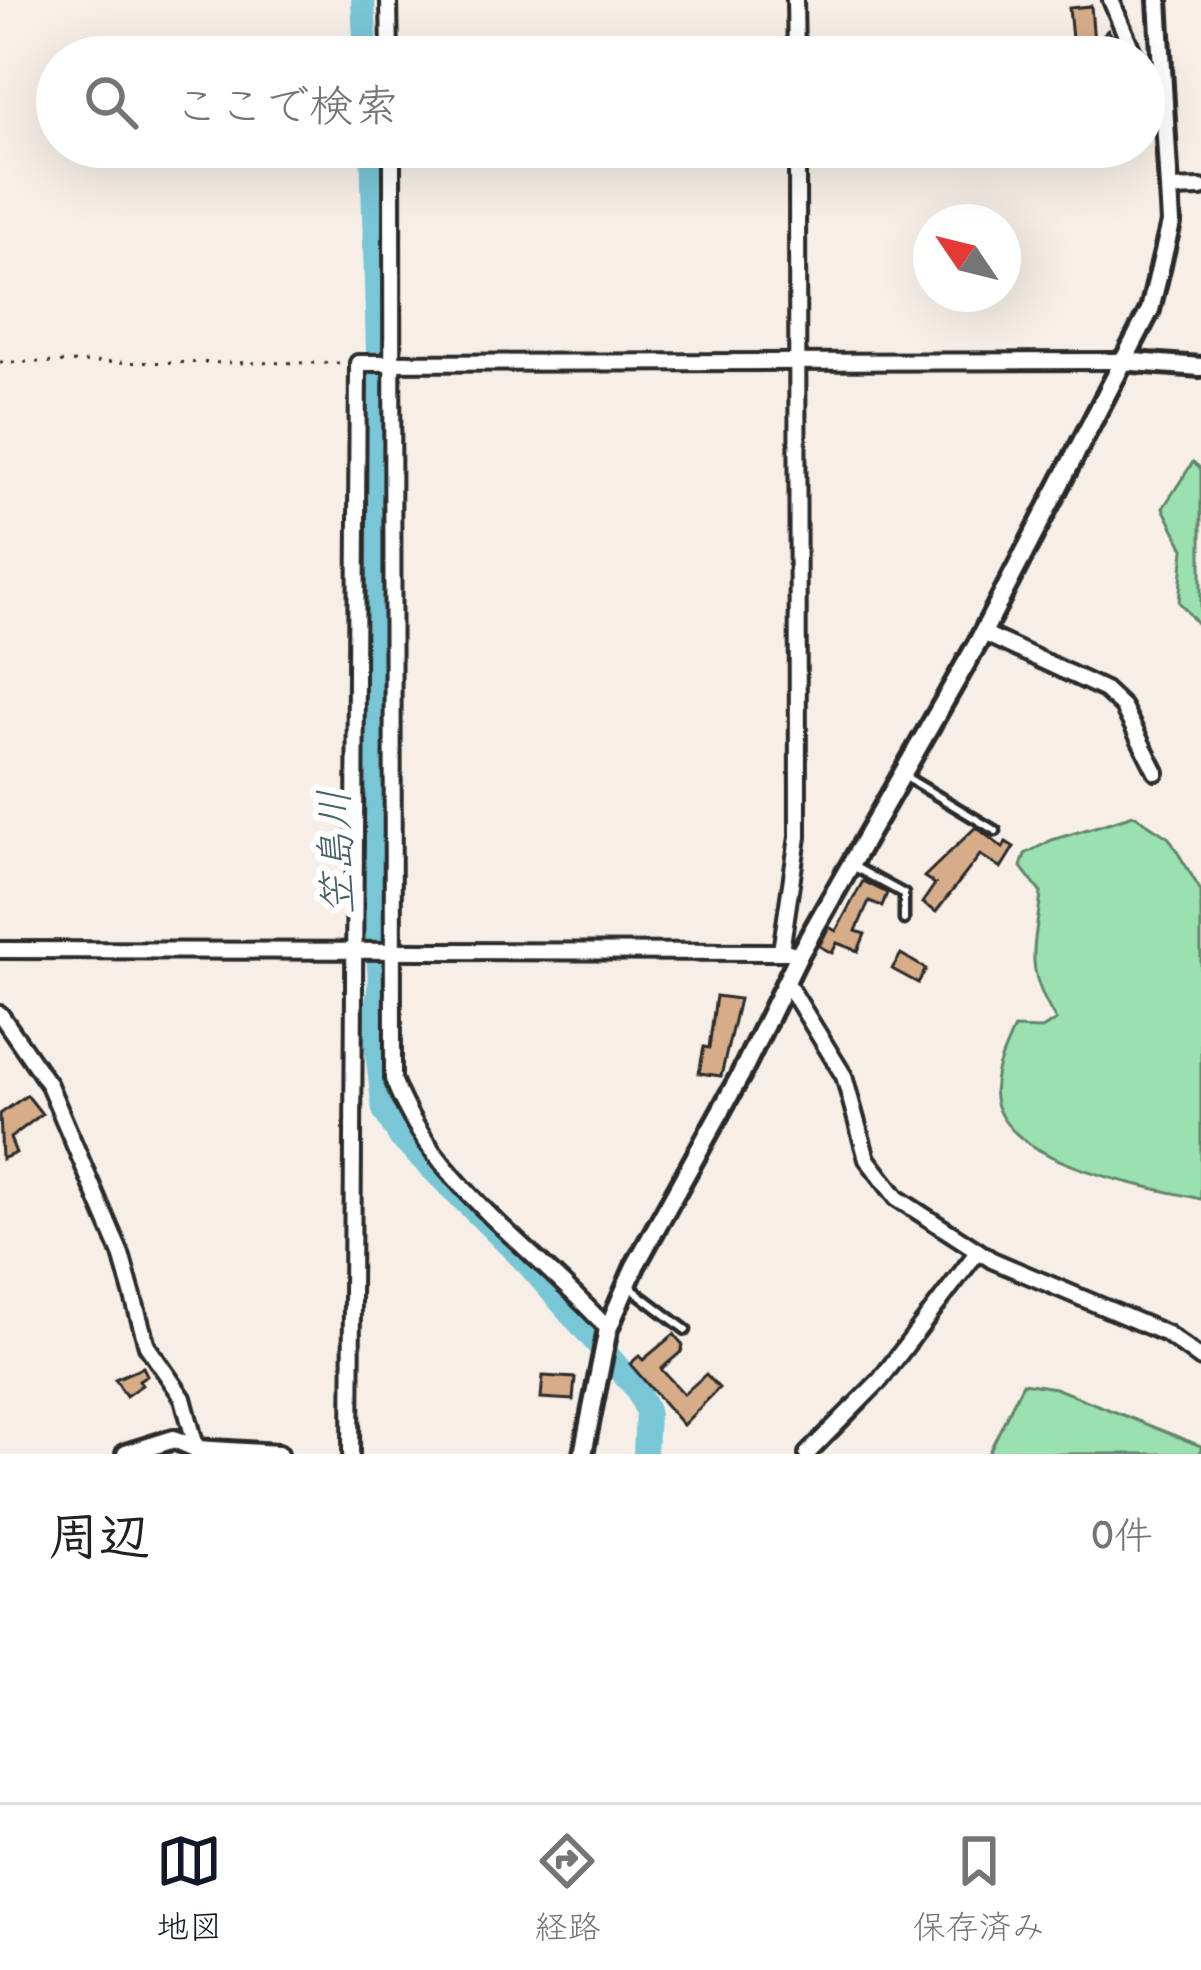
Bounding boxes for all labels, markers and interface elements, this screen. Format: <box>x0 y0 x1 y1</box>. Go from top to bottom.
search box <box>36 36 1165 168</box>
icon: search <box>78 69 144 135</box>
text: ここで検索 <box>174 80 399 135</box>
north arrow <box>913 204 1021 312</box>
water label: 笠島川 <box>310 788 365 916</box>
text: 周辺 <box>48 1508 150 1569</box>
text: 0件 <box>1091 1514 1153 1561</box>
tab: 地図 <box>156 1828 222 1948</box>
tab: 経路 <box>534 1828 600 1948</box>
tab: 保存済み <box>913 1828 1045 1948</box>

